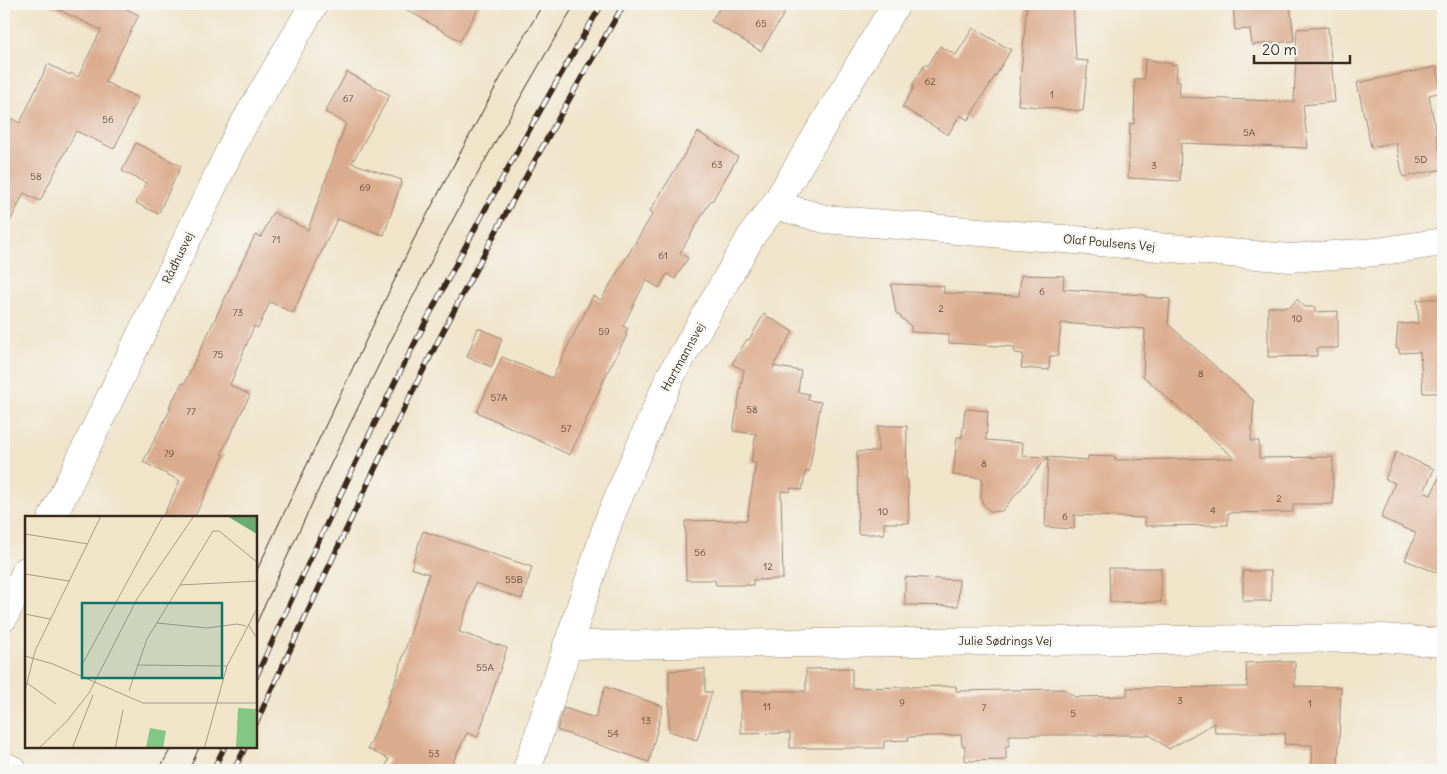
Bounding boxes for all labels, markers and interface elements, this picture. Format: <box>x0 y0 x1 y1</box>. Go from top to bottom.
house number: 65 <box>755 17 767 30</box>
scale bar <box>1254 32 1351 64</box>
text: 20 m <box>1262 40 1297 59</box>
house number: 62 <box>924 75 936 88</box>
house number: 1 <box>1050 88 1054 101</box>
house number: 67 <box>343 92 353 105</box>
house number: 56 <box>102 113 114 126</box>
house number: 5A <box>1243 126 1256 139</box>
house number: 5D <box>1415 153 1427 166</box>
house number: 63 <box>711 158 723 171</box>
house number: 3 <box>1151 159 1157 172</box>
house number: 58 <box>30 170 42 183</box>
house number: 69 <box>359 181 371 194</box>
street label: Rådhusvej <box>159 229 197 286</box>
street label: Olaf Poulsens Vej <box>1062 231 1156 254</box>
house number: 71 <box>272 233 280 246</box>
house number: 61 <box>658 249 668 262</box>
house number: 6 <box>1039 285 1045 298</box>
house number: 2 <box>938 302 944 315</box>
house number: 73 <box>233 306 244 319</box>
house number: 10 <box>1292 312 1302 325</box>
street label: Hartmannsvej <box>658 320 708 394</box>
house number: 59 <box>598 325 610 338</box>
house number: 75 <box>213 348 224 361</box>
house number: 8 <box>1198 367 1204 380</box>
house number: 57A <box>491 391 508 404</box>
house number: 58 <box>746 403 758 416</box>
house number: 77 <box>186 405 196 418</box>
house number: 57 <box>561 422 571 435</box>
house number: 79 <box>164 447 175 460</box>
house number: 8 <box>981 457 987 470</box>
house number: 2 <box>1276 492 1282 505</box>
house number: 4 <box>1210 504 1216 517</box>
house number: 10 <box>878 505 888 518</box>
house number: 6 <box>1062 510 1068 523</box>
inset map <box>25 516 258 749</box>
house number: 56 <box>694 546 706 559</box>
house number: 12 <box>763 560 773 573</box>
house number: 55B <box>505 573 523 586</box>
street label: Julie Sødrings Vej <box>958 633 1052 648</box>
house number: 55A <box>476 661 495 674</box>
house number: 3 <box>1177 694 1183 707</box>
house number: 9 <box>899 696 905 709</box>
house number: 1 <box>1308 697 1312 710</box>
house number: 11 <box>763 700 771 713</box>
house number: 7 <box>982 701 987 714</box>
house number: 5 <box>1070 707 1076 720</box>
house number: 13 <box>641 714 651 727</box>
house number: 54 <box>607 727 619 740</box>
house number: 53 <box>428 747 440 760</box>

